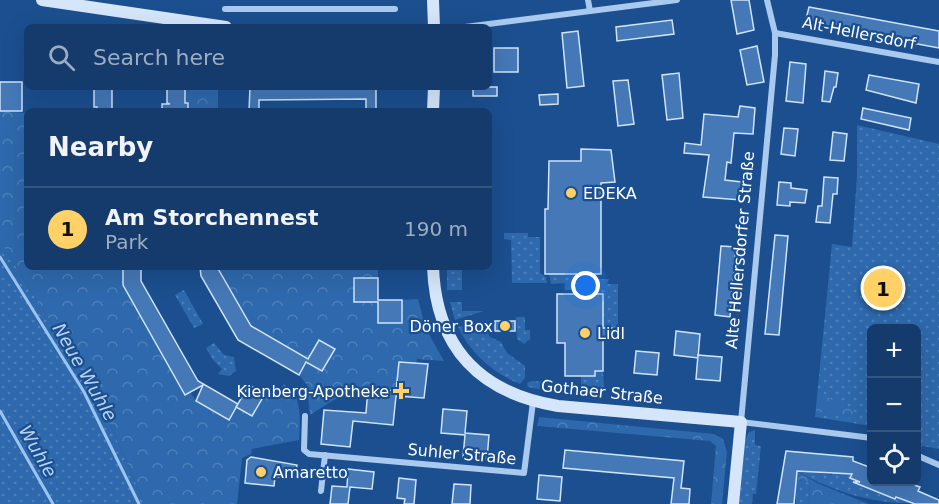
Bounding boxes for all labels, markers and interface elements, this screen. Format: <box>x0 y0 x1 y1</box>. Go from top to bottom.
street label: Alt-Hellersdorf <box>801 13 918 53</box>
search box <box>24 24 492 90</box>
icon: search <box>45 41 78 74</box>
text: Search here <box>93 45 225 70</box>
text: Nearby <box>48 132 153 162</box>
street label: Alte Hellersdorfer Straße <box>722 150 758 350</box>
place label: EDEKA <box>583 184 637 203</box>
marker: EDEKA <box>564 186 578 200</box>
text: Am Storchennest <box>105 205 318 230</box>
text: 1 <box>61 217 74 241</box>
text: 190 m <box>404 217 468 241</box>
text: Park <box>105 230 148 254</box>
pin: 1 <box>864 266 902 310</box>
your location <box>571 271 600 300</box>
place label: Döner Box <box>410 317 493 336</box>
water label: Neue Wuhle <box>49 319 121 425</box>
marker: Döner Box <box>498 319 512 333</box>
place label: Lidl <box>597 324 625 343</box>
map controls <box>867 324 921 486</box>
button: + <box>867 324 921 378</box>
marker: Lidl <box>578 326 592 340</box>
street label: Gothaer Straße <box>540 376 664 408</box>
button: − <box>867 378 921 432</box>
place label: Kienberg-Apotheke <box>237 382 389 401</box>
marker: Kienberg-Apotheke <box>394 384 408 398</box>
water label: Wuhle <box>15 421 61 481</box>
button: locate <box>867 432 921 486</box>
street label: Suhler Straße <box>407 440 517 468</box>
place label: Amaretto <box>273 463 348 482</box>
marker: Amaretto <box>254 465 268 479</box>

